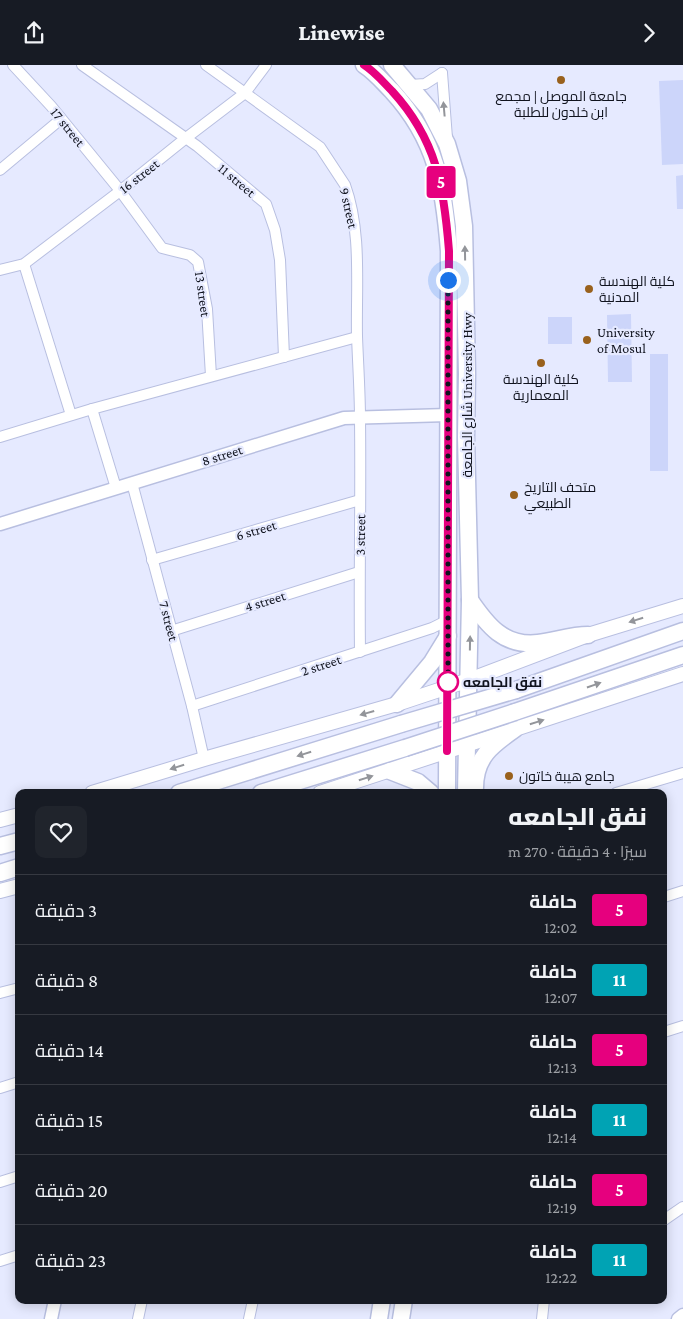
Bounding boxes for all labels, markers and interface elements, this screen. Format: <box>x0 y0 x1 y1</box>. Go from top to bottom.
icon: share <box>20 19 48 47</box>
icon: forward <box>635 19 663 47</box>
text: Linewise <box>298 20 385 45</box>
marker: جامعة الموصل | مجمع ابن خلدون للطلبة <box>555 74 567 86</box>
place label: جامعة الموصل | مجمع ابن خلدون للطلبة <box>495 88 627 120</box>
one-way arrow <box>440 100 448 116</box>
street label: 17 street <box>47 104 89 150</box>
street label: 16 street <box>116 155 162 197</box>
street label: 11 street <box>215 160 259 200</box>
line badge: 5 <box>425 166 457 198</box>
text: 5 <box>437 172 445 192</box>
street label: 9 street <box>337 186 362 230</box>
one-way arrow <box>461 245 469 261</box>
your location <box>436 268 461 293</box>
street label: 13 street <box>192 270 214 318</box>
place label: كلية الهندسة المدنية <box>599 273 675 305</box>
marker: كلية الهندسة المدنية <box>583 283 595 295</box>
street label: شارع الجامعة University Hwy <box>459 312 476 478</box>
place label: University of Mosul <box>597 324 655 356</box>
marker: University of Mosul <box>581 334 593 346</box>
marker: كلية الهندسة المعمارية <box>535 357 547 369</box>
place label: كلية الهندسة المعمارية <box>503 371 579 403</box>
street label: 8 street <box>200 441 245 469</box>
place label: متحف التاريخ الطبيعي <box>524 479 596 515</box>
marker: متحف التاريخ الطبيعي <box>508 489 520 501</box>
street label: 3 street <box>352 514 368 556</box>
street label: 6 street <box>234 516 278 543</box>
street label: 4 street <box>243 587 288 615</box>
street label: 7 street <box>156 599 182 643</box>
one-way arrow <box>629 617 644 625</box>
one-way arrow <box>466 635 474 651</box>
street label: 2 street <box>299 651 343 679</box>
marker: نفق الجامعه <box>437 671 459 693</box>
place label: نفق الجامعه <box>463 674 542 691</box>
one-way arrow <box>587 681 602 688</box>
one-way arrow <box>359 709 374 717</box>
one-way arrow <box>530 717 545 725</box>
one-way arrow <box>296 750 311 758</box>
one-way arrow <box>169 763 184 771</box>
place label: جامع هيبة خاتون <box>519 768 615 785</box>
marker: جامع هيبة خاتون <box>503 770 515 782</box>
one-way arrow <box>359 774 374 781</box>
text: نفق الجامعه <box>508 803 647 830</box>
button: heart <box>35 806 87 858</box>
text: سيرًا · 4 دقيقة · 270 m <box>508 843 647 860</box>
text: حافلة <box>529 891 577 912</box>
text: 3 دقيقة <box>35 900 97 921</box>
text: 5 <box>615 900 624 920</box>
text: 12:02 <box>544 919 577 936</box>
text: حافلة <box>529 961 577 982</box>
text: 8 دقيقة <box>35 970 98 991</box>
text: 11 <box>613 970 626 990</box>
text: 12:07 <box>544 989 577 1006</box>
text: حافلة <box>529 1031 577 1052</box>
text: 14 دقيقة <box>35 1040 104 1061</box>
text: 5 <box>615 1040 624 1060</box>
text: 12:13 <box>548 1059 577 1076</box>
text: حافلة <box>529 1101 577 1122</box>
text: 15 دقيقة <box>35 1110 103 1131</box>
text: 11 <box>613 1110 626 1130</box>
text: 12:14 <box>547 1129 577 1146</box>
text: حافلة <box>529 1171 577 1192</box>
text: 20 دقيقة <box>35 1180 108 1201</box>
text: 5 <box>615 1180 624 1200</box>
text: 12:19 <box>547 1199 577 1216</box>
text: حافلة <box>529 1241 577 1262</box>
text: 23 دقيقة <box>35 1250 106 1271</box>
text: 11 <box>613 1250 626 1270</box>
text: 12:22 <box>545 1269 577 1286</box>

